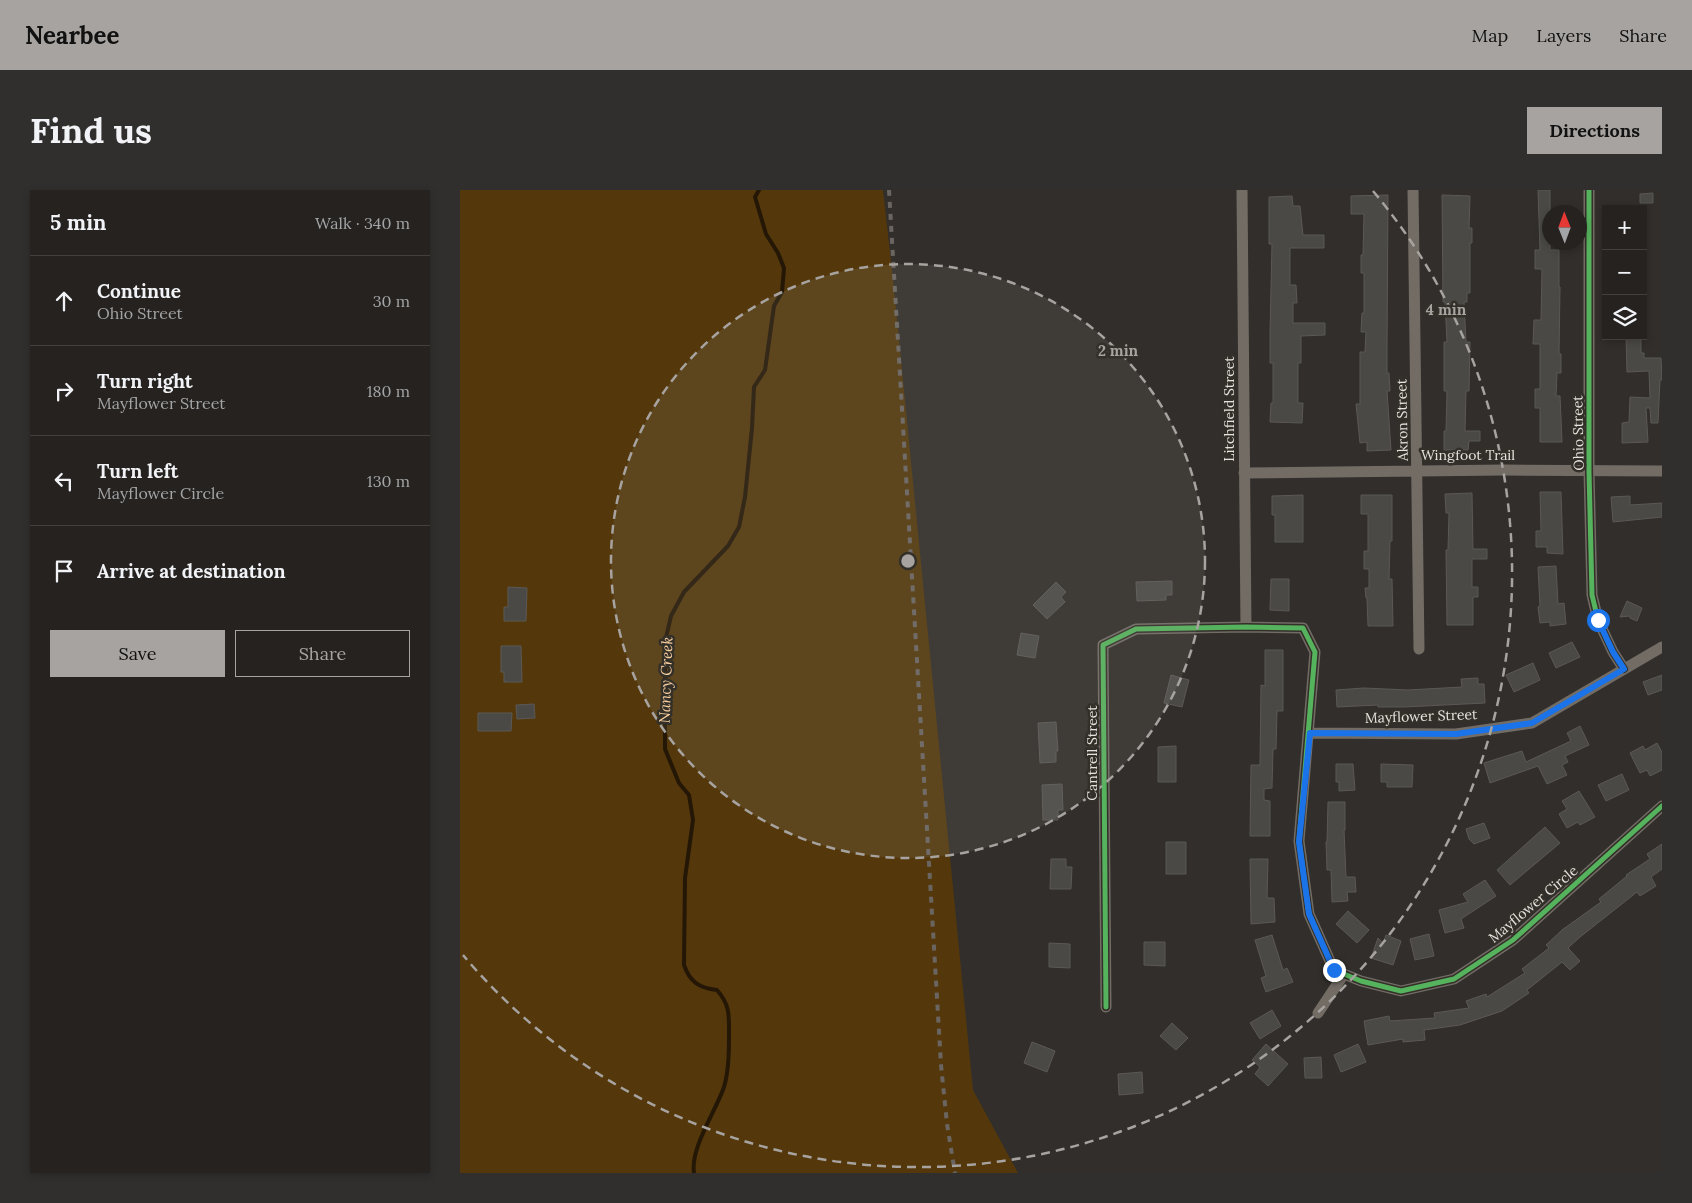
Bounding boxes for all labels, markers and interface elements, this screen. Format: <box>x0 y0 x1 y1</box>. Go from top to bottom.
text: Nearbee <box>25 20 119 51</box>
text: Map <box>1472 24 1508 47</box>
text: Layers <box>1536 24 1591 47</box>
text: Share <box>1619 24 1667 47</box>
button: Directions <box>1527 107 1662 154</box>
text: Find us <box>30 108 152 153</box>
north arrow <box>1542 205 1587 250</box>
map controls <box>1602 205 1647 340</box>
button: + <box>1602 205 1647 250</box>
text: 5 min <box>50 209 106 236</box>
text: Walk · 340 m <box>315 213 410 233</box>
button: − <box>1602 250 1647 295</box>
text: Continue <box>97 279 181 303</box>
icon: ahead <box>50 287 78 315</box>
text: 30 m <box>373 291 410 311</box>
button: layers <box>1602 295 1647 340</box>
text: 4 min <box>1426 300 1467 319</box>
text: Ohio Street <box>97 303 183 323</box>
text: 2 min <box>1098 341 1139 360</box>
street label: Litchfield Street <box>1220 356 1238 462</box>
text: Turn right <box>97 369 193 393</box>
icon: right <box>50 377 78 405</box>
street label: Akron Street <box>1392 378 1412 462</box>
text: 180 m <box>367 381 410 401</box>
text: Mayflower Street <box>97 393 225 413</box>
street label: Ohio Street <box>1568 395 1588 471</box>
street label: Wingfoot Trail <box>1421 446 1515 464</box>
text: Turn left <box>97 459 178 483</box>
icon: left <box>50 467 78 495</box>
text: 130 m <box>367 471 410 491</box>
text: Mayflower Circle <box>97 483 224 503</box>
centre of rings <box>899 552 917 570</box>
icon: arrive <box>50 557 78 585</box>
text: Arrive at destination <box>97 559 286 583</box>
route start <box>1587 609 1610 632</box>
button: Save <box>50 630 225 677</box>
button: Share <box>235 630 410 677</box>
water label: Nancy Creek <box>654 636 677 724</box>
street label: Cantrell Street <box>1083 705 1101 801</box>
street label: Mayflower Street <box>1365 705 1478 727</box>
street label: Mayflower Circle <box>1485 861 1582 947</box>
route end <box>1323 959 1346 982</box>

